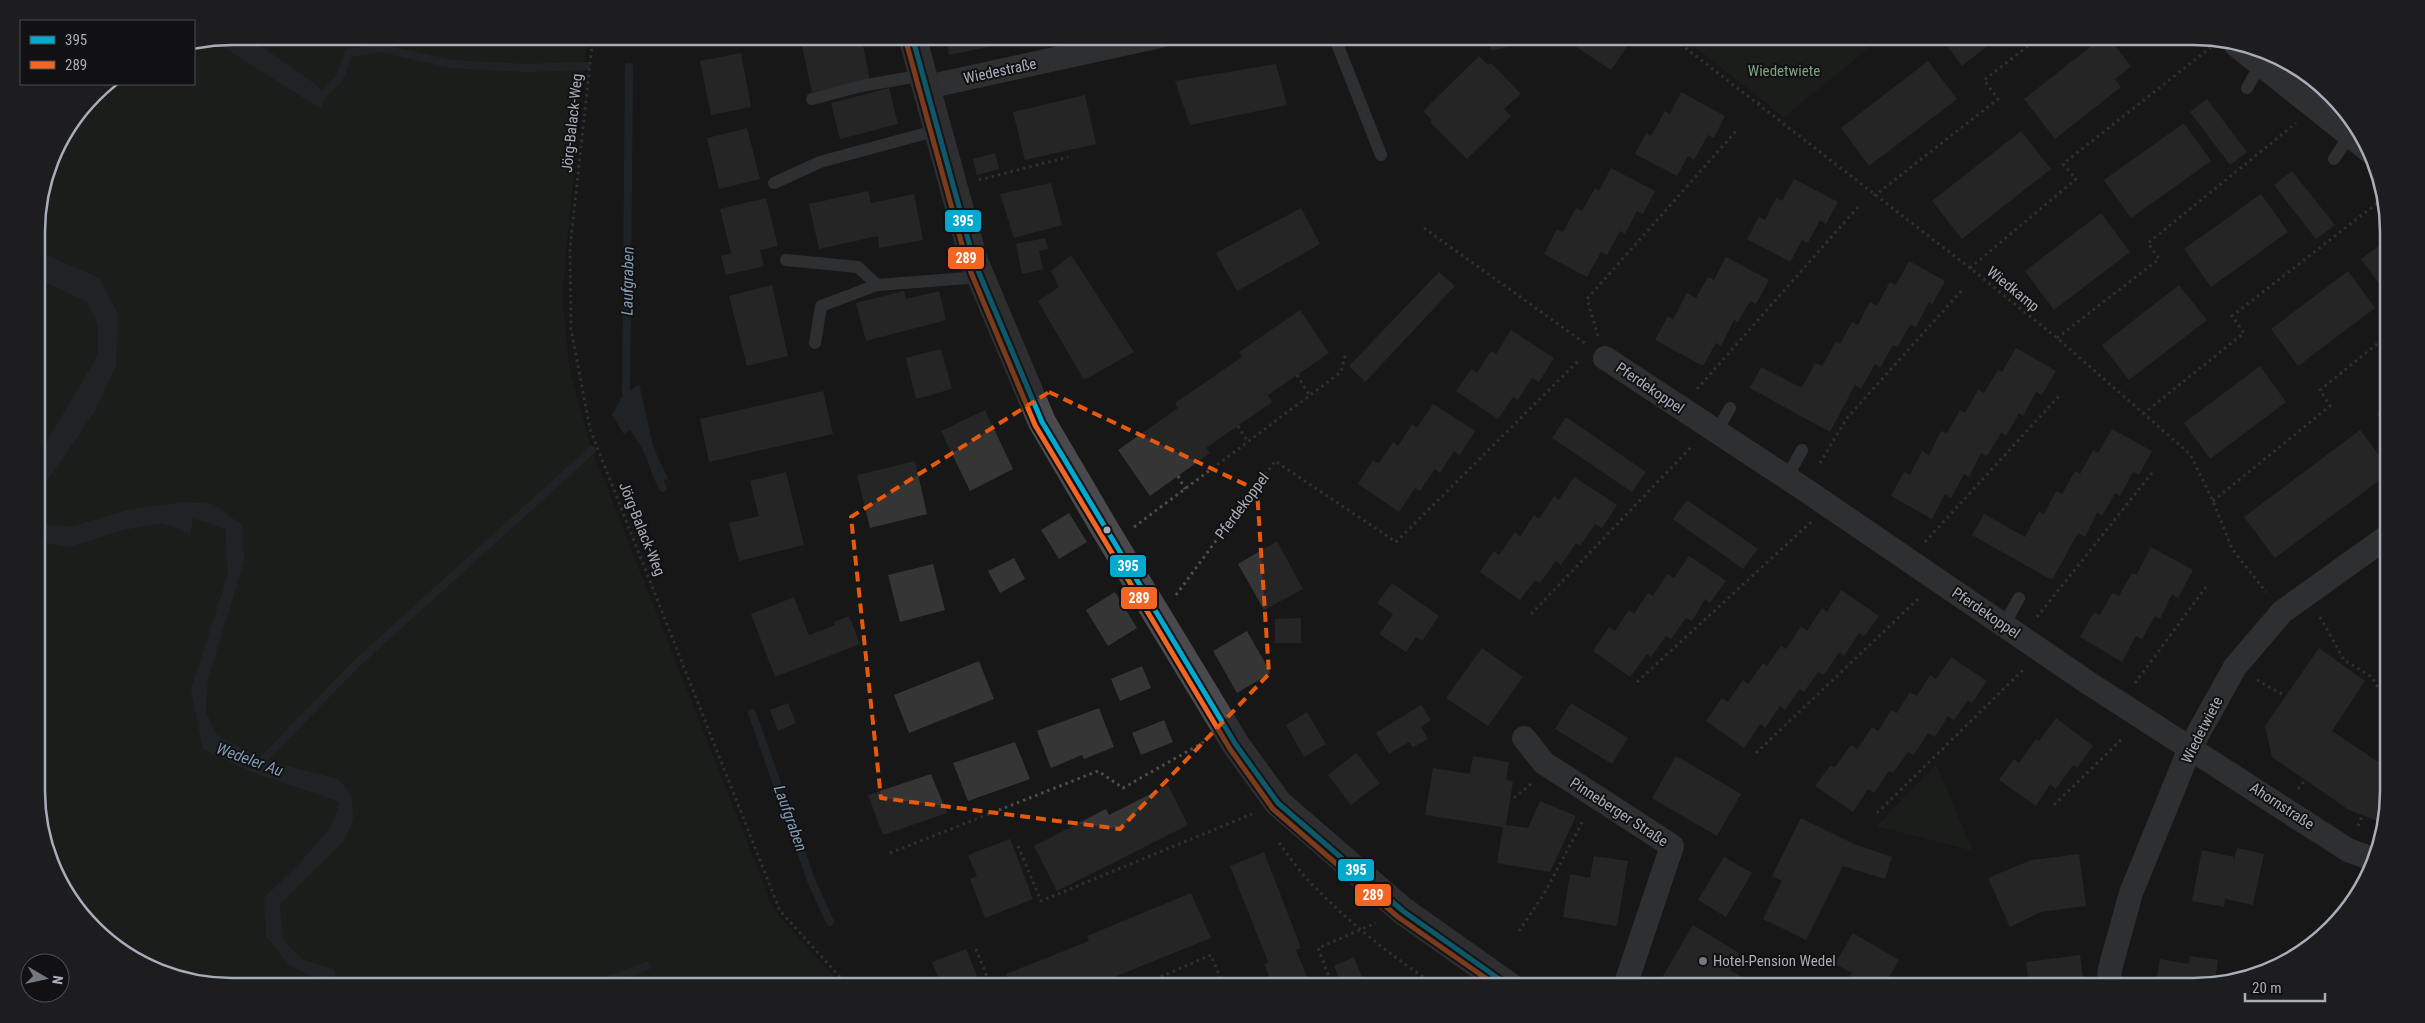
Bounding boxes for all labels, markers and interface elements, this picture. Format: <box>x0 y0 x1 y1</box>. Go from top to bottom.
legend <box>20 20 195 85</box>
text: 395 <box>65 31 87 49</box>
street label: Wiedestraße <box>962 55 1038 87</box>
text: 289 <box>65 56 87 74</box>
park label: Wiedetwiete <box>1748 62 1820 80</box>
street label: Jörg-Balack-Weg <box>558 73 586 173</box>
line badge: 395 <box>944 209 982 233</box>
text: 395 <box>952 213 974 229</box>
water label: Laufgraben <box>617 246 638 316</box>
line badge: 289 <box>947 246 985 270</box>
text: 289 <box>955 250 977 266</box>
street label: Wiedkamp <box>1983 263 2043 315</box>
street label: Pferdekoppel <box>1612 359 1688 417</box>
street label: Pferdekoppel <box>1211 469 1273 543</box>
street label: Jörg-Balack-Weg <box>615 480 669 578</box>
unlabelled marker <box>1102 525 1112 535</box>
line badge: 395 <box>1109 554 1147 578</box>
text: 395 <box>1117 558 1139 574</box>
street label: Pferdekoppel <box>1948 584 2024 642</box>
line badge: 289 <box>1120 586 1158 610</box>
text: 289 <box>1128 590 1150 606</box>
street label: Wiedetwiete <box>2178 694 2226 766</box>
water label: Wedeler Au <box>214 739 286 780</box>
street label: Pinneberger Straße <box>1567 774 1671 850</box>
street label: Ahornstraße <box>2247 779 2317 833</box>
water label: Laufgraben <box>770 783 811 854</box>
line badge: 395 <box>1337 858 1375 882</box>
text: 395 <box>1345 862 1367 878</box>
line badge: 289 <box>1354 883 1392 907</box>
text: 289 <box>1362 887 1384 903</box>
place label: Hotel-Pension Wedel <box>1713 952 1836 970</box>
north arrow <box>20 953 70 1003</box>
marker: Hotel-Pension Wedel <box>1697 955 1709 967</box>
scale bar <box>2245 970 2325 1002</box>
text: N <box>49 975 66 986</box>
text: 20 m <box>2252 979 2282 997</box>

